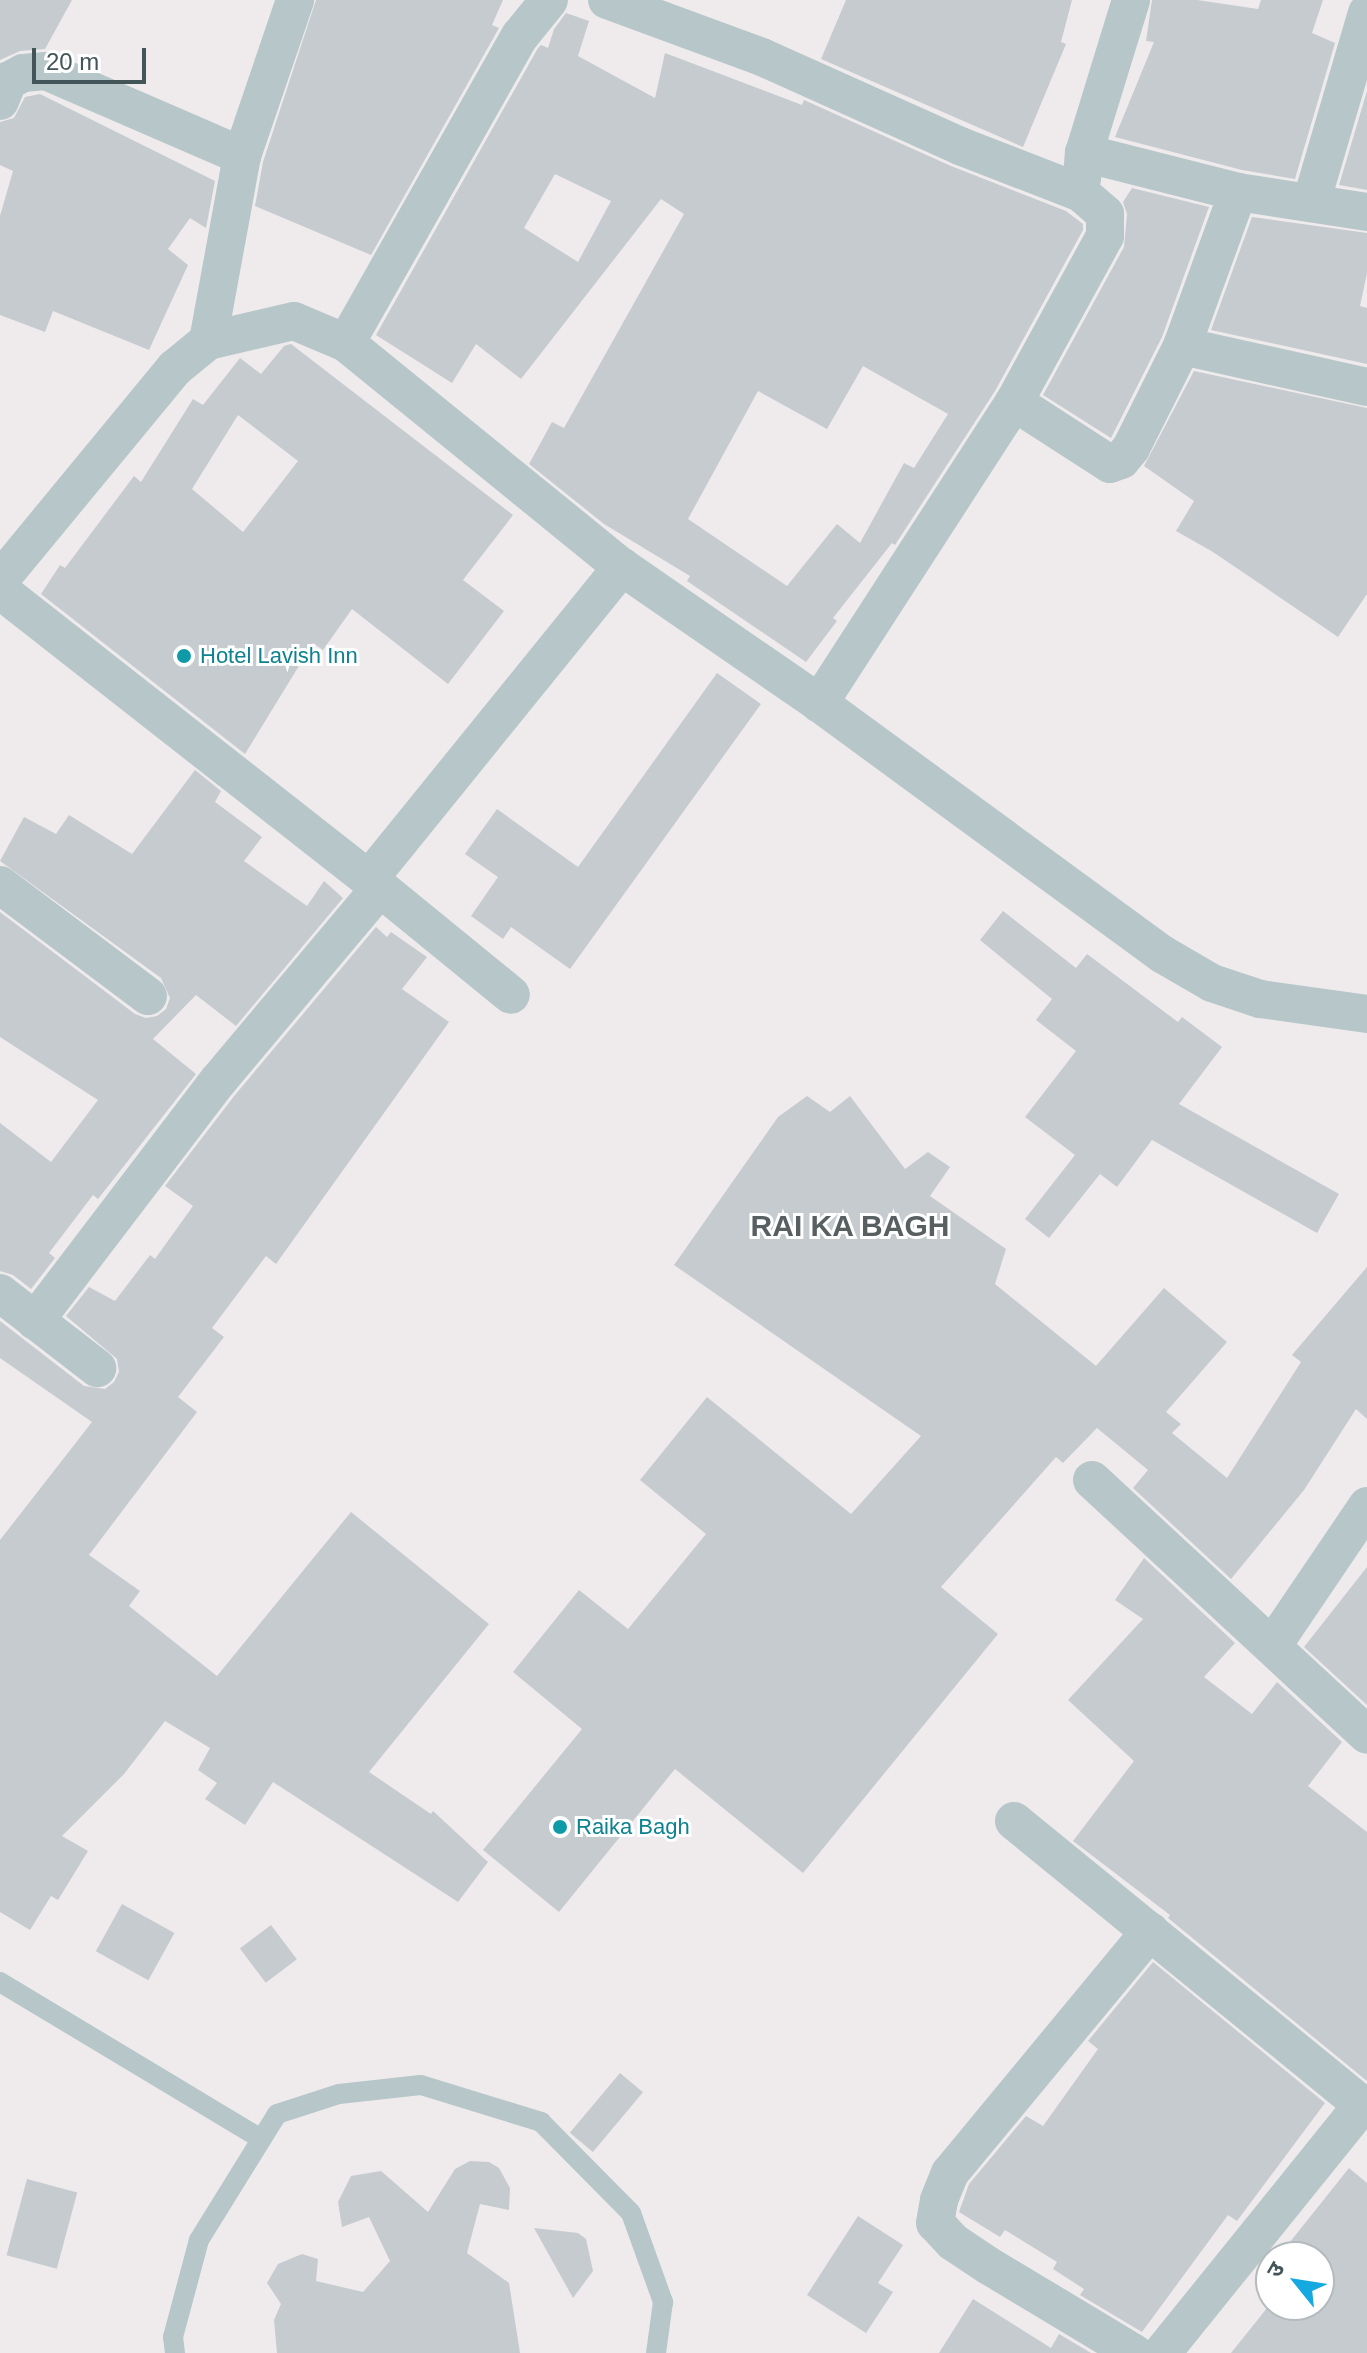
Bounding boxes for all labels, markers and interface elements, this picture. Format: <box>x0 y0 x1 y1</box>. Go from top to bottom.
scale bar <box>36 32 150 82</box>
text: 20 m <box>46 48 99 75</box>
place label: Hotel Lavish Inn <box>200 643 358 669</box>
marker: Hotel Lavish Inn <box>175 647 193 665</box>
district label: RAI KA BAGH <box>750 1208 950 1244</box>
place label: Raika Bagh <box>576 1814 690 1840</box>
marker: Raika Bagh <box>551 1818 569 1836</box>
north arrow <box>1255 2241 1335 2321</box>
text: उ <box>1261 2258 1290 2282</box>

